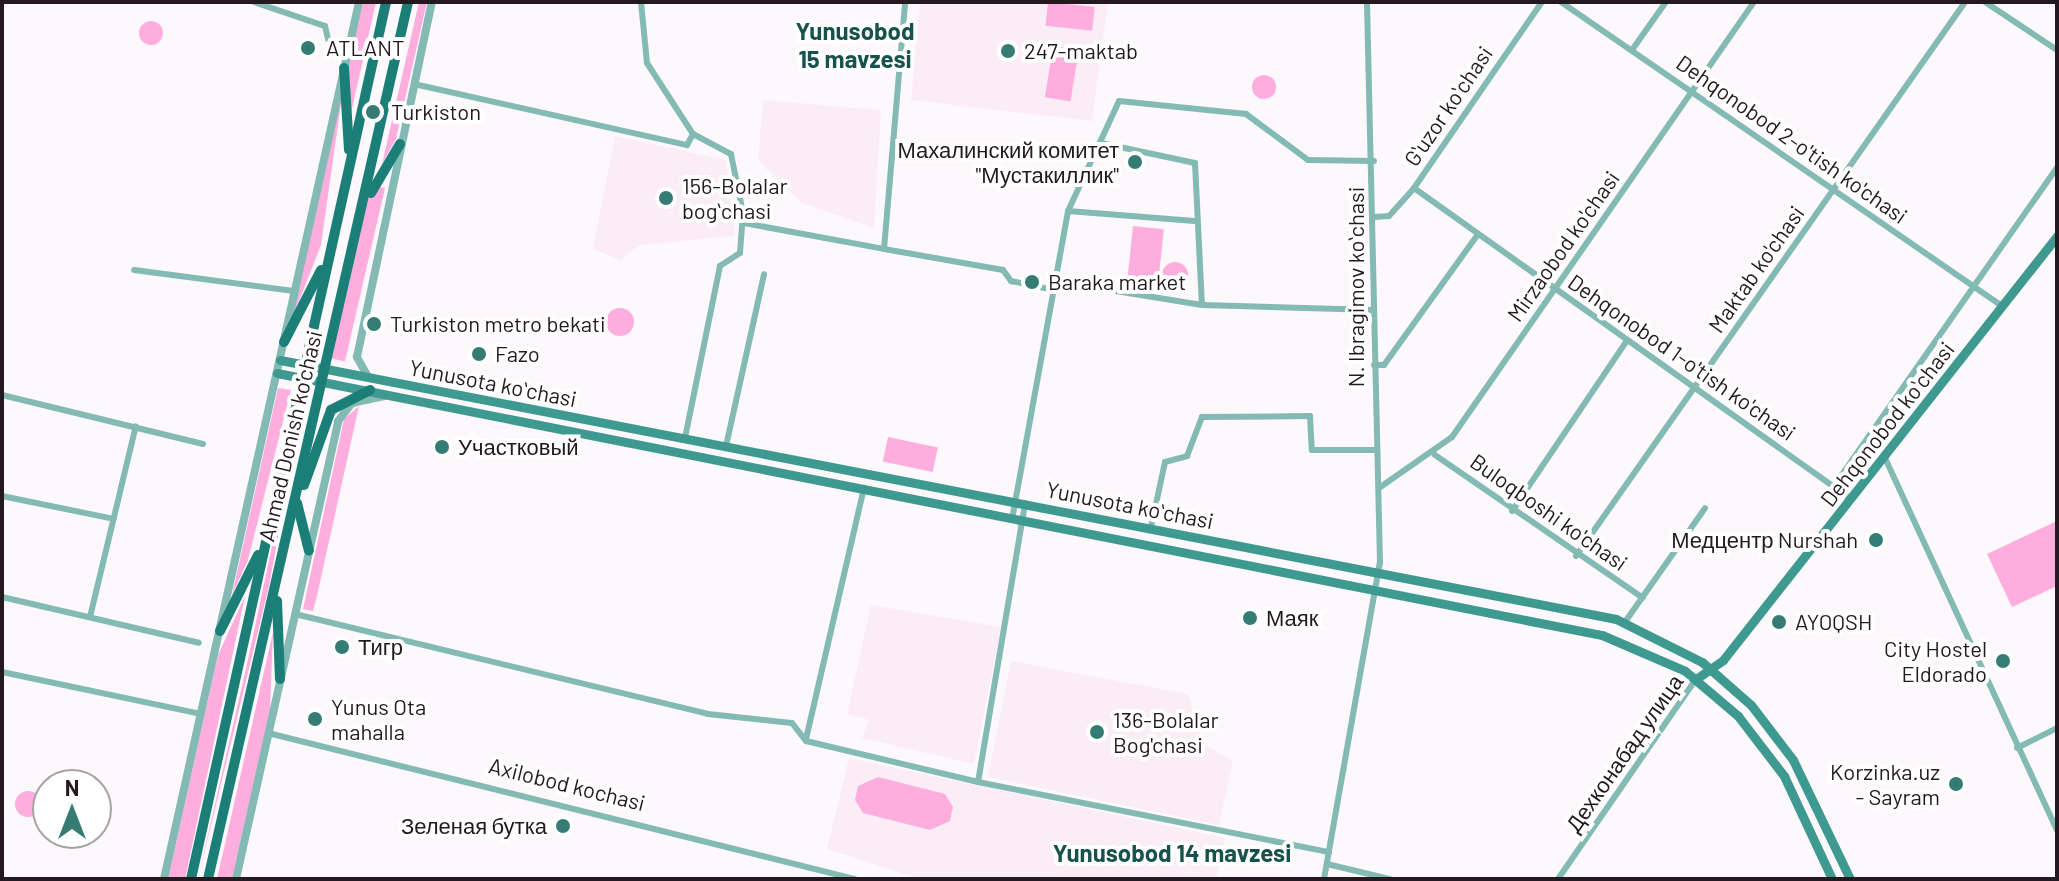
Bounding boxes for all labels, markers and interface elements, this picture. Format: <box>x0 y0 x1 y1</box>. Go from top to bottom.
district label: Yunusobod 15 mavzesi <box>796 17 914 73</box>
place label: ATLANT <box>326 35 405 61</box>
marker: ATLANT <box>297 37 319 59</box>
place label: 247-maktab <box>1024 38 1138 64</box>
street label: Gʻuzor koʻchasi <box>1398 41 1498 171</box>
marker: 247-maktab <box>999 42 1017 60</box>
street label: Dehqonobod 2-o'tish ko'chasi <box>1672 49 1912 229</box>
place label: Turkiston <box>391 99 481 125</box>
marker: Turkiston <box>362 101 384 123</box>
place label: Махалинский комитет "Мустакиллик" <box>897 136 1119 188</box>
marker: Махалинский комитет "Мустакиллик" <box>1126 153 1144 171</box>
street label: Mirzaobod ko'chasi <box>1501 166 1625 326</box>
place label: 156-Bolalar bogʻchasi <box>682 172 787 224</box>
street label: N. Ibragimov koʻchasi <box>1343 187 1369 387</box>
marker: 156-Bolalar bogʻchasi <box>657 189 675 207</box>
street label: Maktab ko'chasi <box>1703 201 1809 337</box>
street label: Dehqonobod 1-o'tish ko'chasi <box>1563 268 1801 446</box>
place label: Baraka market <box>1048 269 1186 295</box>
marker: Baraka market <box>1023 273 1041 291</box>
place label: Turkiston metro bekati <box>390 311 606 337</box>
marker: Turkiston metro bekati <box>365 315 383 333</box>
street label: Ahmad Donish ko'chasi <box>253 328 327 544</box>
street label: Dehqonobod koʻchasi <box>1815 336 1959 512</box>
place label: Fazo <box>495 341 540 367</box>
marker: Fazo <box>470 345 488 363</box>
street label: Yunusota koʻchasi <box>407 354 579 412</box>
place label: Участковый <box>458 434 579 460</box>
marker: Участковый <box>433 438 451 456</box>
street label: Buloqboshi ko'chasi <box>1465 448 1633 576</box>
street label: Yunusota koʻchasi <box>1044 476 1216 534</box>
place label: Медцентр Nurshah <box>1671 527 1858 553</box>
marker: Медцентр Nurshah <box>1865 529 1887 551</box>
place label: Маяк <box>1266 605 1318 631</box>
marker: Маяк <box>1241 609 1259 627</box>
place label: AYOQSH <box>1795 609 1872 635</box>
marker: AYOQSH <box>1770 613 1788 631</box>
place label: Тигр <box>358 634 403 660</box>
place label: City Hostel Eldorado <box>1884 635 1987 686</box>
marker: Тигр <box>333 638 351 656</box>
marker: City Hostel Eldorado <box>1994 652 2012 670</box>
street label: Дехконабад улица <box>1560 669 1688 837</box>
place label: Yunus Ota mahalla <box>331 693 426 744</box>
place label: 136-Bolalar Bog'chasi <box>1113 706 1218 758</box>
marker: Yunus Ota mahalla <box>306 710 324 728</box>
marker: 136-Bolalar Bog'chasi <box>1088 723 1106 741</box>
street label: Axilobod kochasi <box>486 752 648 816</box>
place label: Korzinka.uz - Sayram <box>1830 758 1940 810</box>
north arrow <box>32 769 112 849</box>
text: N <box>65 774 79 800</box>
marker: Korzinka.uz - Sayram <box>1947 775 1965 793</box>
place label: Зеленая бутка <box>401 813 547 839</box>
marker: Зеленая бутка <box>554 817 572 835</box>
district label: Yunusobod 14 mavzesi <box>1053 839 1291 867</box>

